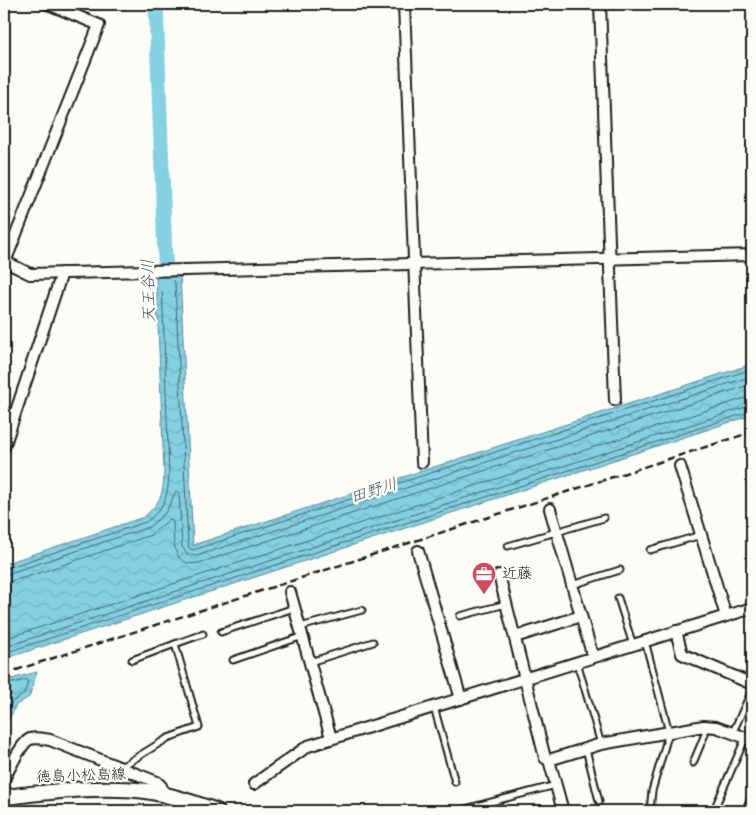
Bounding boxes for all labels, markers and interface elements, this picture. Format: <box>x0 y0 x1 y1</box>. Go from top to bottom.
water label: 天王谷川 <box>135 259 163 323</box>
water label: 田野川 <box>347 472 401 510</box>
office icon: 近藤 <box>471 561 497 595</box>
place label: 近藤 <box>502 562 532 586</box>
street label: 徳島小松島線 <box>36 762 126 790</box>

